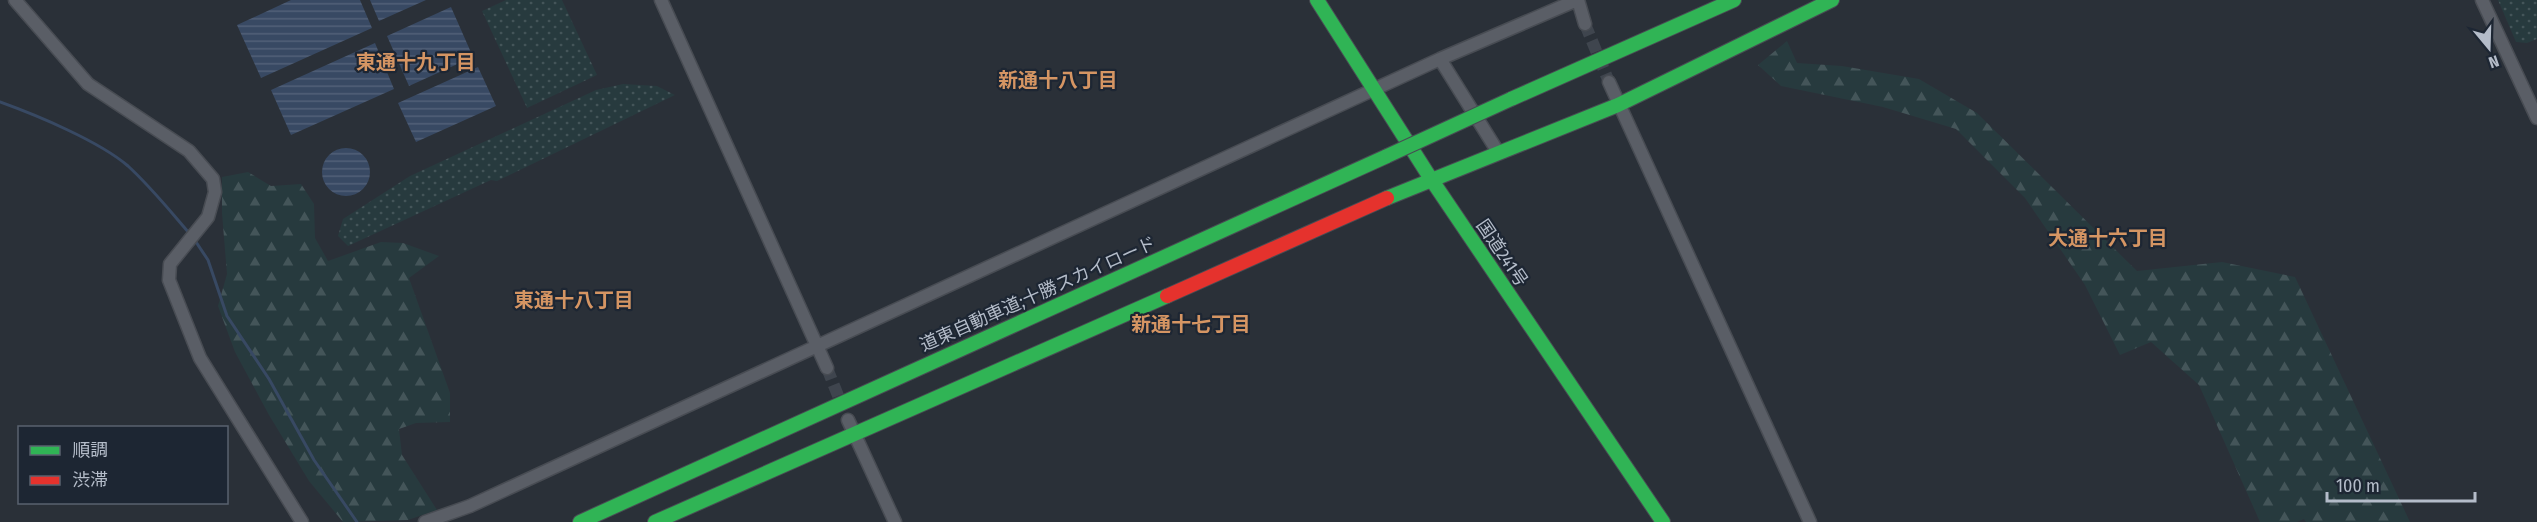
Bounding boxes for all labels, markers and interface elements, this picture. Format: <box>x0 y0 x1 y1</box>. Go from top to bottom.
north arrow <box>2459 18 2519 78</box>
district label: 東通十九丁目 <box>356 50 476 74</box>
text: N <box>2486 51 2501 72</box>
district label: 新通十八丁目 <box>998 68 1118 92</box>
street label: 国道241号 <box>1472 215 1532 291</box>
district label: 大通十六丁目 <box>2048 226 2168 250</box>
street label: 道東自動車道;十勝スカイロード <box>917 232 1159 356</box>
district label: 東通十八丁目 <box>514 288 634 312</box>
district label: 新通十七丁目 <box>1131 312 1251 336</box>
legend <box>18 426 228 504</box>
text: 順調 <box>72 439 108 461</box>
scale bar <box>2327 465 2476 503</box>
text: 渋滞 <box>72 469 108 491</box>
text: 100 m <box>2336 475 2380 497</box>

